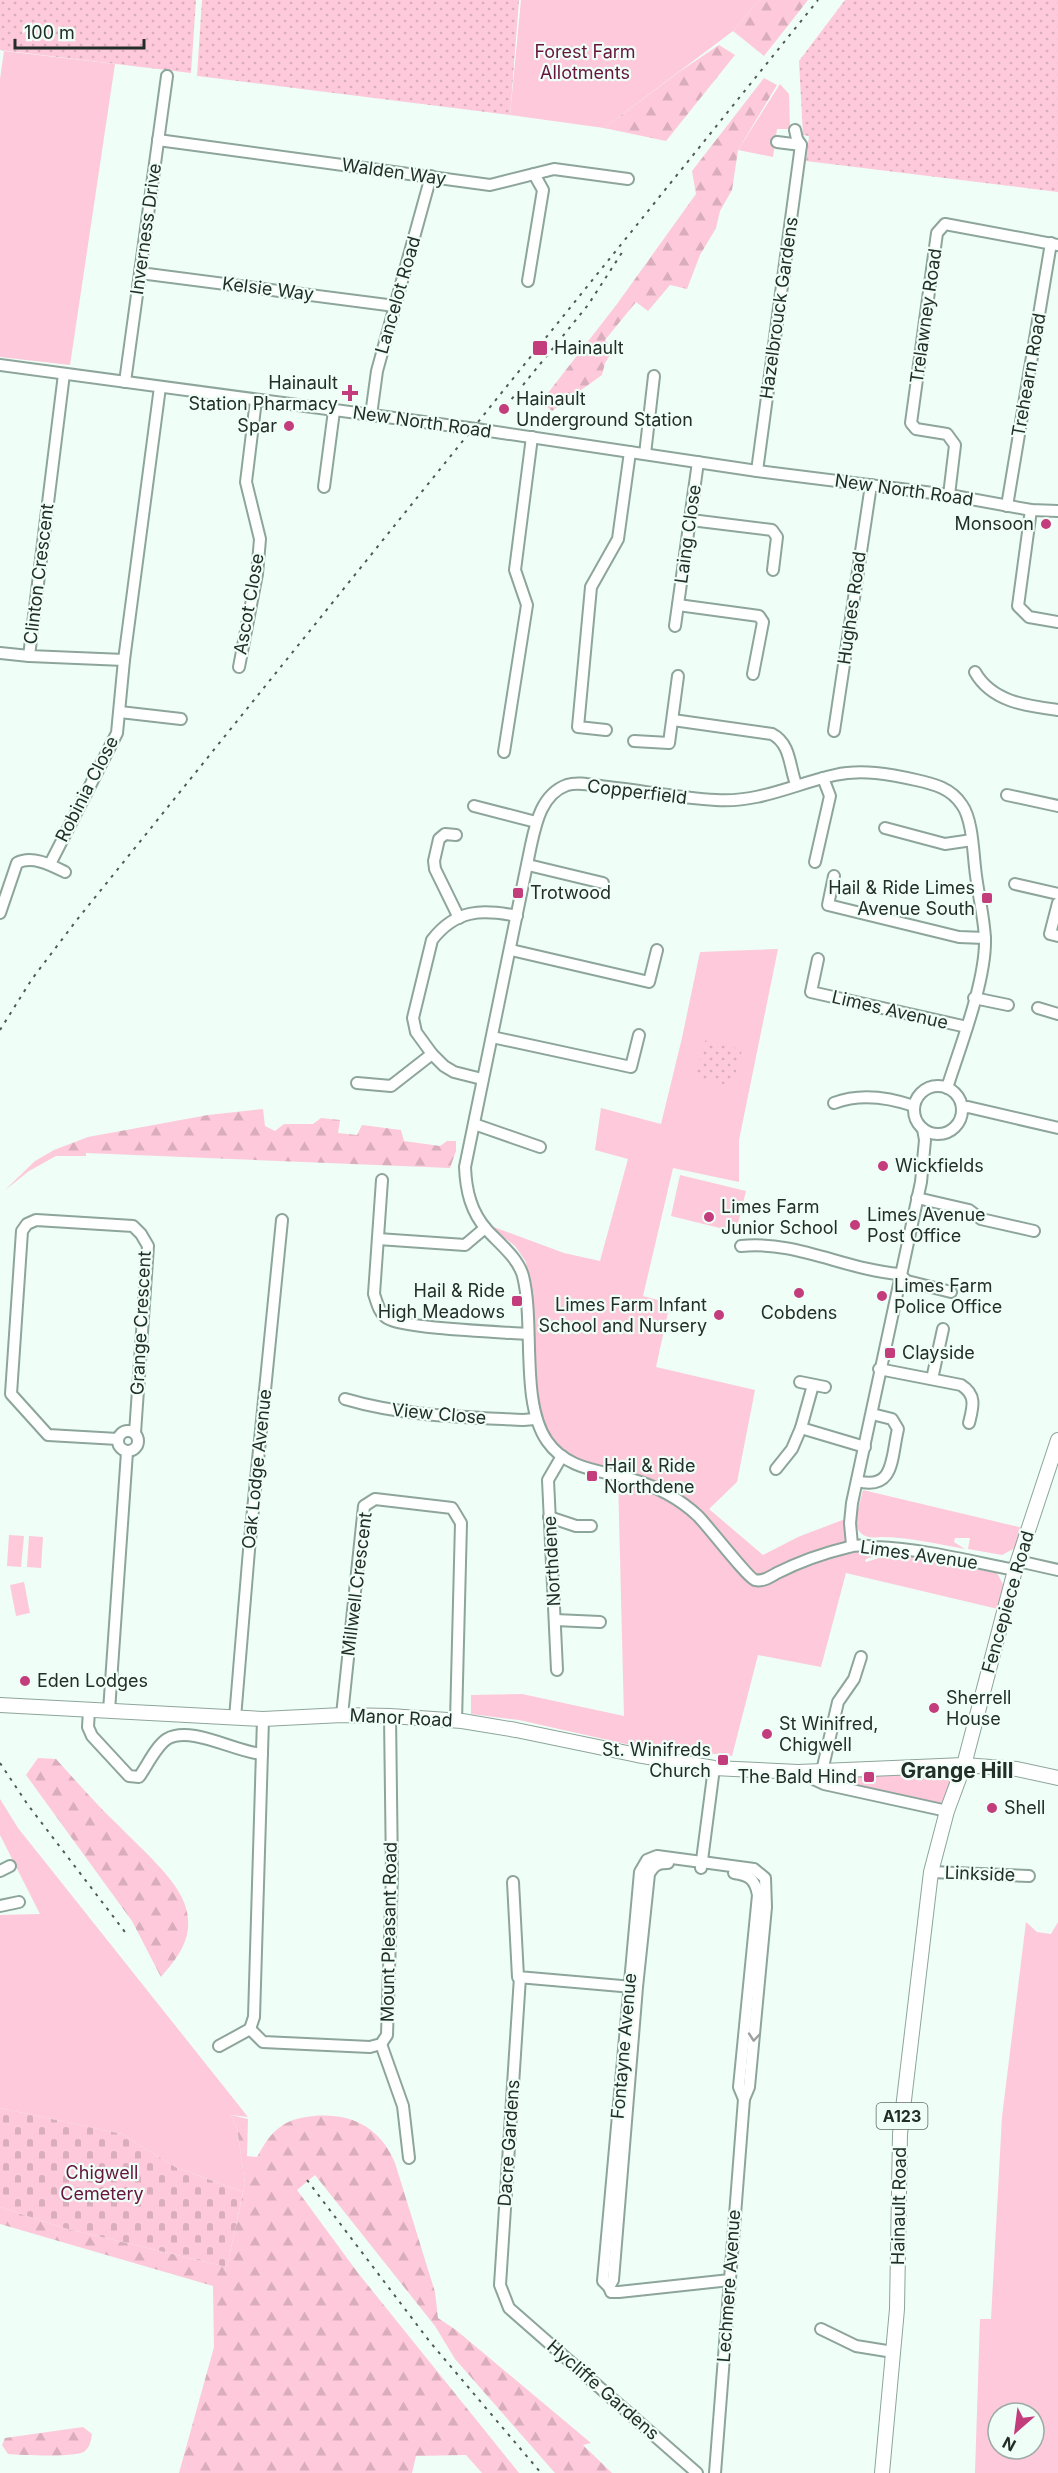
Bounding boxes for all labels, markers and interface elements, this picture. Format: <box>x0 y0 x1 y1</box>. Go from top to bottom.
scale bar <box>15 12 144 50</box>
text: 100 m <box>24 22 75 43</box>
park label: Forest Farm Allotments <box>534 41 636 83</box>
street label: Walden Way <box>340 154 448 189</box>
street label: Inverness Drive <box>126 162 165 296</box>
street label: Hazelbrouck Gardens <box>755 215 802 400</box>
street label: Lancelot Road <box>371 234 424 356</box>
street label: Trelawney Road <box>906 247 945 385</box>
street label: Kelsie Way <box>221 272 315 305</box>
street label: Trehearn Road <box>1007 311 1050 438</box>
place label: Hainault <box>554 337 624 358</box>
marker: Hainault <box>531 339 549 357</box>
place label: Hainault Station Pharmacy <box>188 372 338 414</box>
marker: Hainault Station Pharmacy <box>343 386 357 400</box>
place label: Hainault Underground Station <box>516 388 693 430</box>
street label: New North Road <box>351 401 493 442</box>
marker: Hainault Underground Station <box>497 402 511 416</box>
place label: Spar <box>237 415 277 436</box>
marker: Spar <box>282 419 296 433</box>
street label: New North Road <box>833 469 975 510</box>
street label: Laing Close <box>670 483 705 585</box>
street label: Clinton Crescent <box>19 502 58 646</box>
place label: Monsoon <box>955 513 1034 534</box>
marker: Monsoon <box>1039 517 1053 531</box>
street label: Hughes Road <box>833 550 870 666</box>
street label: Ascot Close <box>229 552 268 656</box>
street label: Robinia Close <box>51 732 122 845</box>
street label: Copperfield <box>586 775 688 808</box>
place label: Hail & Ride Limes Avenue South <box>828 877 975 919</box>
place label: Trotwood <box>530 882 611 903</box>
marker: Trotwood <box>511 886 525 900</box>
marker: Hail & Ride Limes Avenue South <box>980 891 994 905</box>
street label: Limes Avenue <box>830 986 950 1033</box>
place label: Wickfields <box>895 1155 984 1176</box>
marker: Wickfields <box>876 1159 890 1173</box>
place label: Limes Farm Junior School <box>721 1196 838 1238</box>
place label: Limes Avenue Post Office <box>867 1204 986 1246</box>
marker: Limes Farm Junior School <box>702 1210 716 1224</box>
marker: Limes Avenue Post Office <box>848 1218 862 1232</box>
street label: Grange Crescent <box>126 1250 155 1396</box>
place label: Limes Farm Police Office <box>894 1275 1002 1317</box>
place label: Hail & Ride High Meadows <box>378 1280 505 1322</box>
marker: Cobdens <box>792 1286 806 1300</box>
marker: Limes Farm Police Office <box>875 1289 889 1303</box>
marker: Hail & Ride High Meadows <box>510 1294 524 1308</box>
place label: Limes Farm Infant School and Nursery <box>539 1294 707 1336</box>
place label: Cobdens <box>761 1302 837 1323</box>
marker: Limes Farm Infant School and Nursery <box>712 1308 726 1322</box>
place label: Clayside <box>902 1342 975 1363</box>
marker: Clayside <box>883 1346 897 1360</box>
street label: Oak Lodge Avenue <box>238 1388 275 1550</box>
street label: View Close <box>391 1399 487 1428</box>
place label: Hail & Ride Northdene <box>604 1455 695 1497</box>
marker: Hail & Ride Northdene <box>585 1469 599 1483</box>
street label: Millwell Crescent <box>337 1511 376 1657</box>
street label: Northdene <box>539 1515 564 1607</box>
street label: Fencepiece Road <box>977 1528 1038 1675</box>
street label: Limes Avenue <box>859 1536 979 1573</box>
place label: Eden Lodges <box>37 1670 148 1691</box>
marker: Eden Lodges <box>18 1674 32 1688</box>
place label: Sherrell House <box>946 1687 1011 1729</box>
marker: Sherrell House <box>927 1701 941 1715</box>
street label: Manor Road <box>349 1704 453 1731</box>
place label: St Winifred, Chigwell <box>779 1713 878 1755</box>
marker: St Winifred, Chigwell <box>760 1727 774 1741</box>
place label: St. Winifreds Church <box>602 1739 711 1781</box>
marker: St. Winifreds Church <box>716 1753 730 1767</box>
district label: Grange Hill <box>901 1758 1013 1783</box>
place label: The Bald Hind <box>737 1766 857 1787</box>
marker: The Bald Hind <box>862 1770 876 1784</box>
place label: Shell <box>1004 1797 1045 1818</box>
marker: Shell <box>985 1801 999 1815</box>
street label: Mount Pleasant Road <box>376 1842 401 2022</box>
street label: Linkside <box>944 1862 1016 1885</box>
street label: Fontayne Avenue <box>607 1972 640 2120</box>
one-way arrow <box>748 2033 761 2042</box>
street label: Dacre Gardens <box>494 2079 523 2207</box>
road number: A123 <box>876 2103 928 2129</box>
street label: Hainault Road <box>887 2147 910 2265</box>
park label: Chigwell Cemetery <box>60 2162 144 2204</box>
street label: Lechmere Avenue <box>713 2209 744 2363</box>
street label: Hycliffe Gardens <box>543 2335 664 2444</box>
north arrow <box>986 2401 1046 2461</box>
text: N <box>999 2433 1019 2456</box>

